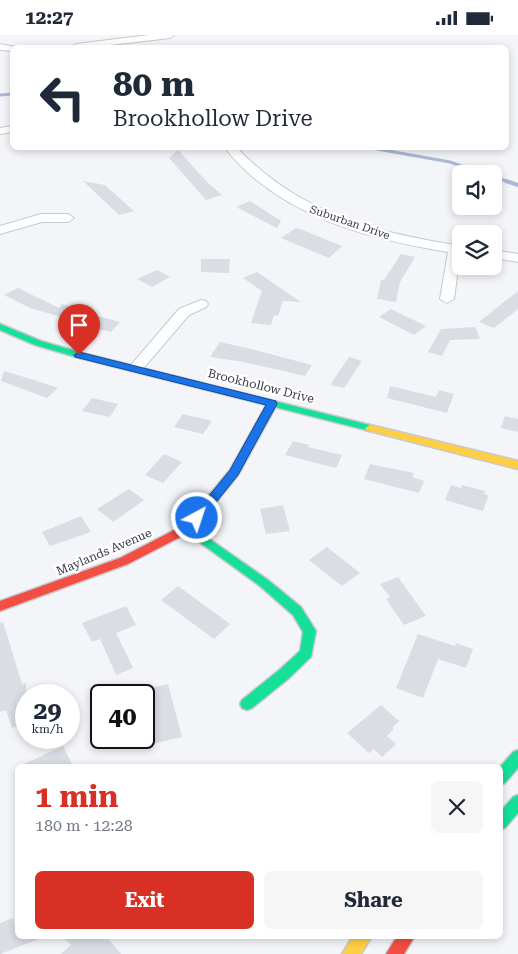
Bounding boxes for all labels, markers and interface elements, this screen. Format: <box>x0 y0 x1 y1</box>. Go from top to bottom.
text: 12:27 <box>25 6 74 29</box>
text: 80 m <box>113 64 195 105</box>
icon: left <box>30 65 95 130</box>
text: Brookhollow Drive <box>113 106 313 131</box>
map controls <box>452 165 502 275</box>
button: sound <box>452 165 502 215</box>
street label: Suburban Drive <box>308 203 392 242</box>
button: layers <box>452 225 502 275</box>
pin <box>58 304 100 355</box>
icon: arrive <box>65 311 93 339</box>
street label: Brookhollow Drive <box>207 366 316 406</box>
position arrow <box>170 491 222 543</box>
street label: Maylands Avenue <box>54 525 154 578</box>
speed limit sign: 40 <box>90 684 155 749</box>
text: 29 <box>33 696 62 725</box>
text: km/h <box>31 722 64 736</box>
text: 1 min <box>35 779 118 814</box>
button: close <box>431 781 483 833</box>
text: 180 m · 12:28 <box>35 816 133 835</box>
button: Exit <box>35 871 254 929</box>
button: Share <box>264 871 483 929</box>

